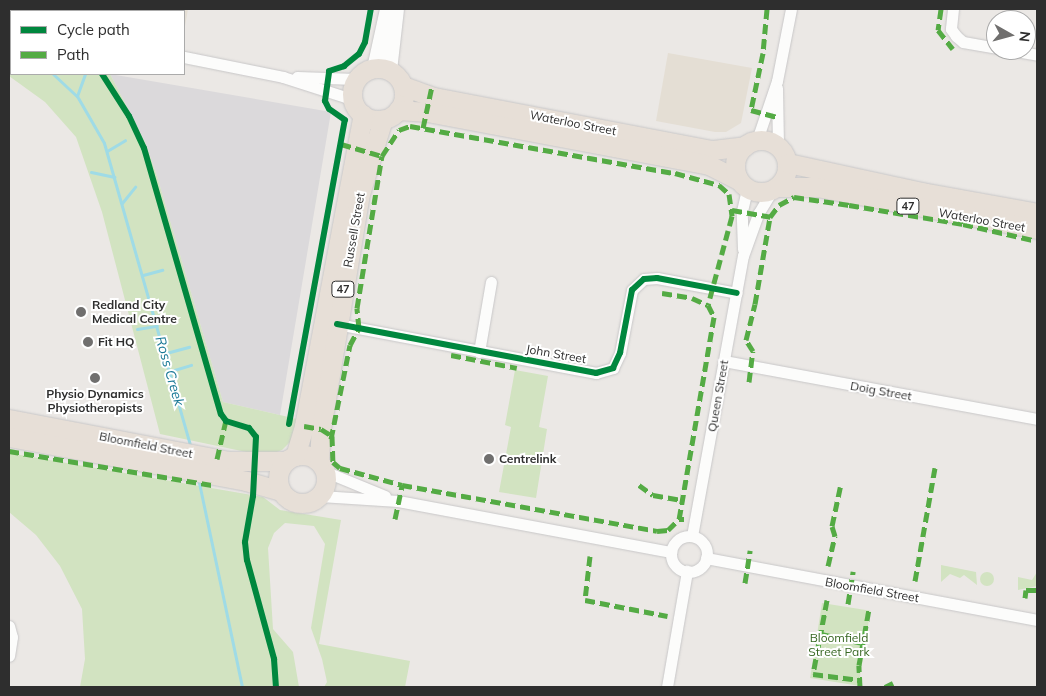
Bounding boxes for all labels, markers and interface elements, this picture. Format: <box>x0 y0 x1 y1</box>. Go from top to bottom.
legend <box>10 10 185 75</box>
north arrow <box>986 10 1036 60</box>
text: Cycle path <box>57 20 130 39</box>
text: N <box>1015 30 1034 43</box>
text: Path <box>57 45 89 64</box>
street label: Waterloo Street <box>529 108 617 138</box>
street label: Russell Street <box>340 191 368 269</box>
road number: 47 <box>896 198 920 215</box>
street label: Waterloo Street <box>938 205 1026 235</box>
road number: 47 <box>330 280 356 298</box>
place label: Redland City Medical Centre <box>92 298 177 326</box>
marker: Redland City Medical Centre <box>74 305 88 319</box>
water label: Ross Creek <box>152 334 188 408</box>
place label: Fit HQ <box>98 335 135 349</box>
marker: Fit HQ <box>82 336 94 348</box>
street label: John Street <box>525 342 587 366</box>
street label: Queen Street <box>705 359 731 433</box>
marker: Physio Dynamics Physiotheropists <box>88 371 102 385</box>
street label: Doig Street <box>849 379 913 403</box>
place label: Physio Dynamics Physiotheropists <box>46 387 144 415</box>
street label: Bloomfield Street <box>98 429 194 461</box>
place label: Centrelink <box>499 452 556 466</box>
marker: Centrelink <box>483 453 495 465</box>
street label: Bloomfield Street <box>824 575 920 605</box>
park label: Bloomfield Street Park <box>808 631 870 659</box>

